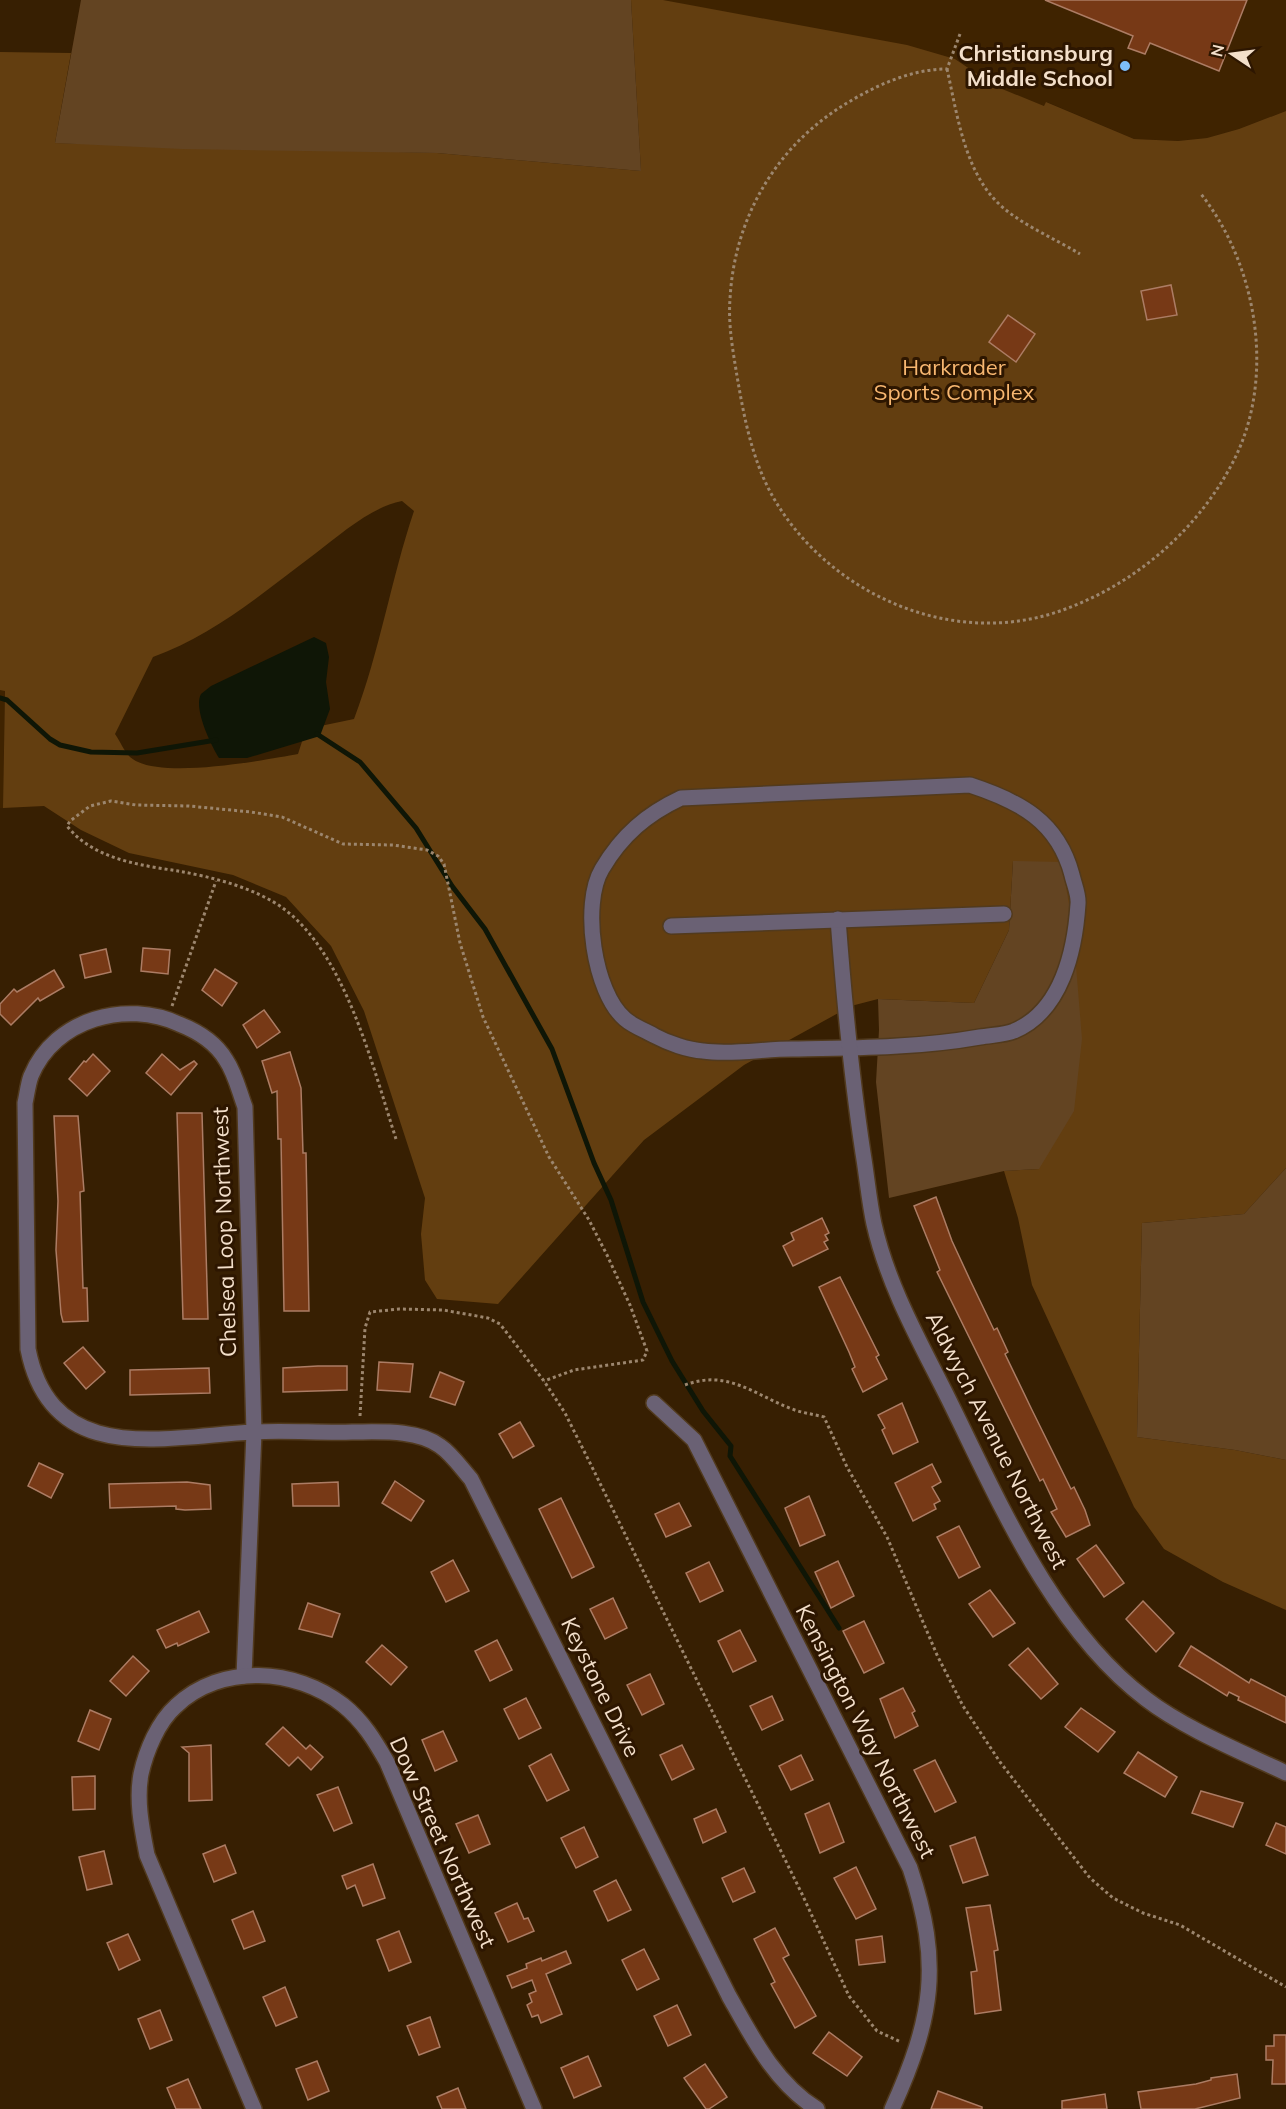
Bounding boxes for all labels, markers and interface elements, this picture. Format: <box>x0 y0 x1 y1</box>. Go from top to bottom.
north arrow <box>1202 24 1262 84</box>
place label: Christiansburg Middle School <box>958 39 1113 92</box>
text: N <box>1206 42 1228 59</box>
marker: Christiansburg Middle School <box>1118 59 1132 73</box>
park label: Harkrader Sports Complex <box>874 353 1035 406</box>
street label: Chelsea Loop Northwest <box>206 1106 242 1358</box>
street label: Aldwych Avenue Northwest <box>920 1307 1074 1574</box>
street label: Kensington Way Northwest <box>790 1600 942 1863</box>
street label: Keystone Drive <box>555 1613 647 1761</box>
street label: Dow Street Northwest <box>384 1732 502 1952</box>

